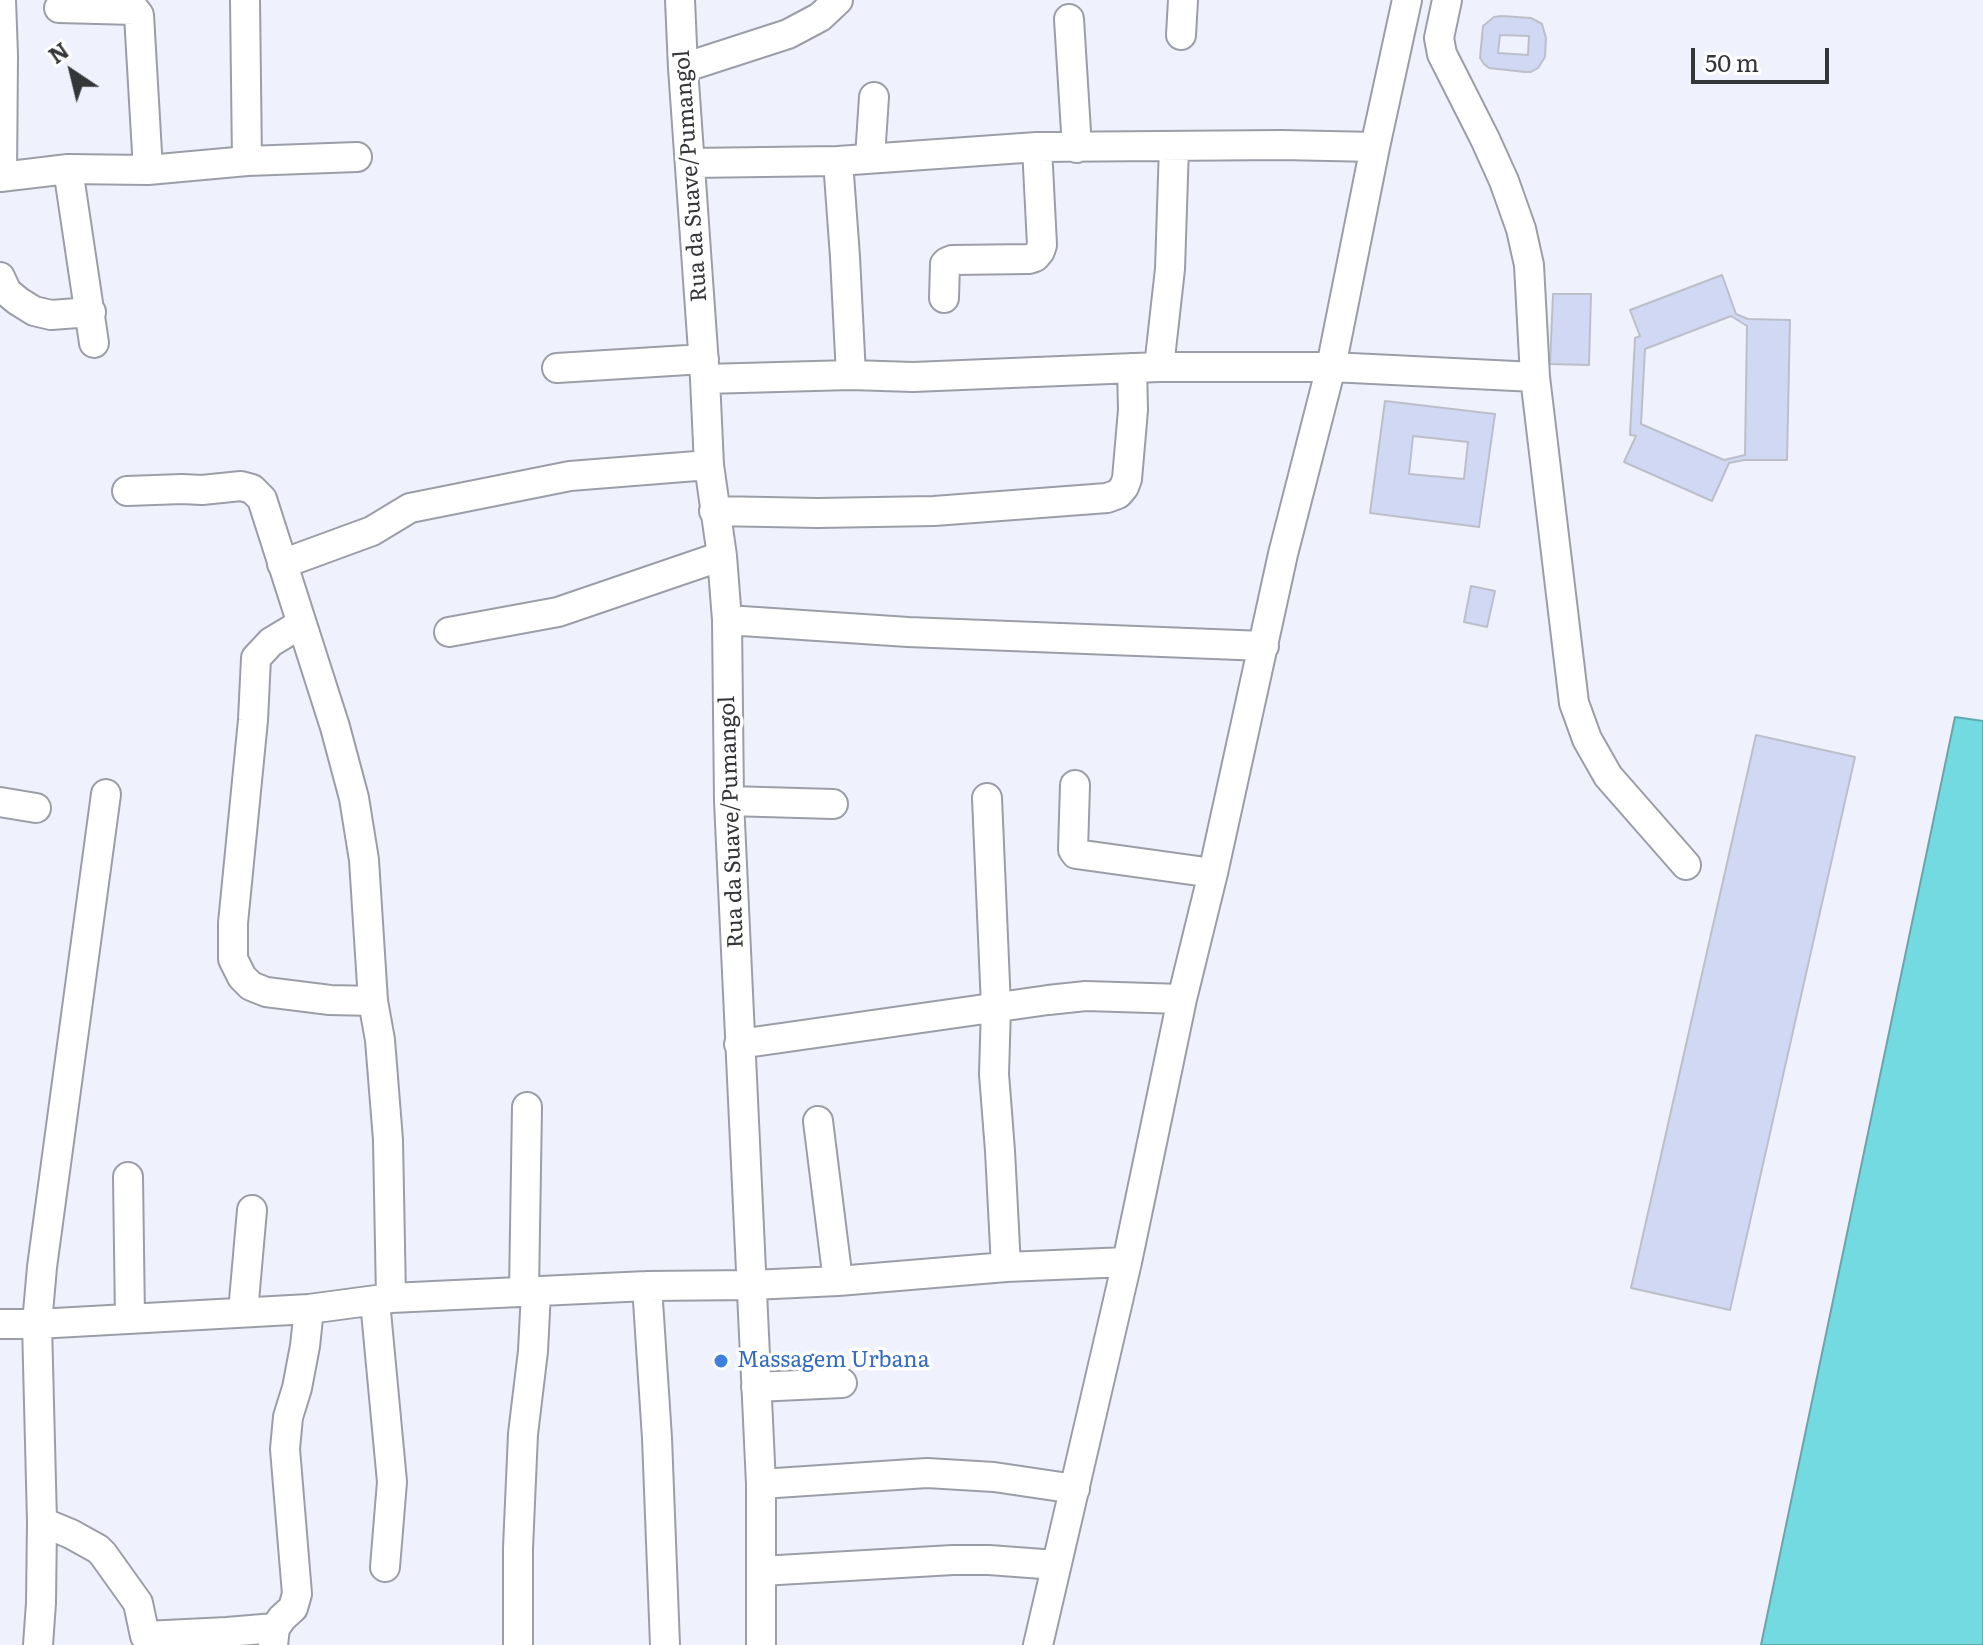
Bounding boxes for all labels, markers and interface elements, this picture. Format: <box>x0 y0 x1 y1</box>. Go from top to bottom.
north arrow <box>32 32 112 112</box>
scale bar <box>1695 32 1833 82</box>
text: N <box>41 33 75 71</box>
text: 50 m <box>1705 44 1759 79</box>
street label: Rua da Suave/Pumangol <box>669 49 713 303</box>
street label: Rua da Suave/Pumangol <box>714 695 750 949</box>
place label: Massagem Urbana <box>737 1348 930 1374</box>
marker: Massagem Urbana <box>712 1352 730 1370</box>

